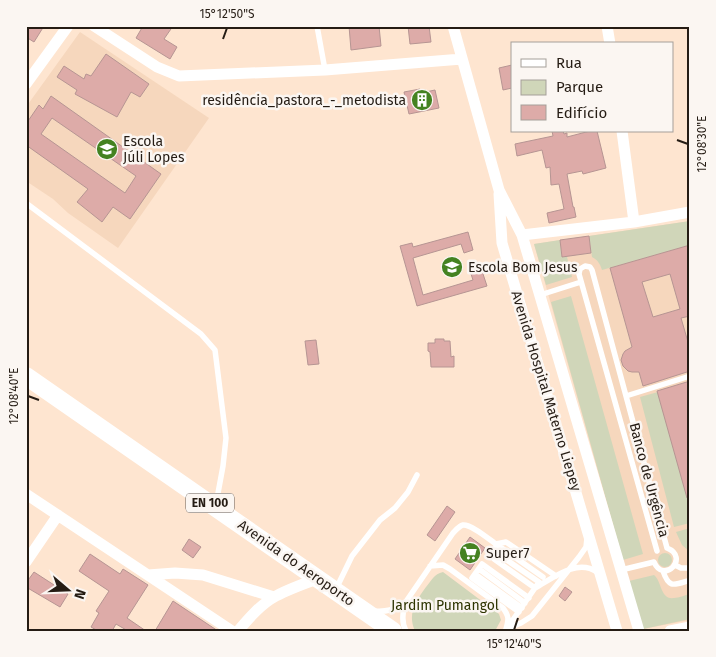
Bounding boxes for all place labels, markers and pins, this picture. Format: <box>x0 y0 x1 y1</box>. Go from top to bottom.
building icon: residência_pastora_-_metodista <box>410 88 434 112</box>
place label: residência_pastora_-_metodista <box>202 92 406 109</box>
place label: Escola Júli Lopes <box>123 133 185 166</box>
school or university icon: Escola Júli Lopes <box>95 137 119 161</box>
school or university icon: Escola Bom Jesus <box>440 255 464 279</box>
place label: Escola Bom Jesus <box>468 259 578 276</box>
supermarket icon: Super7 <box>458 541 482 565</box>
place label: Super7 <box>486 545 529 562</box>

